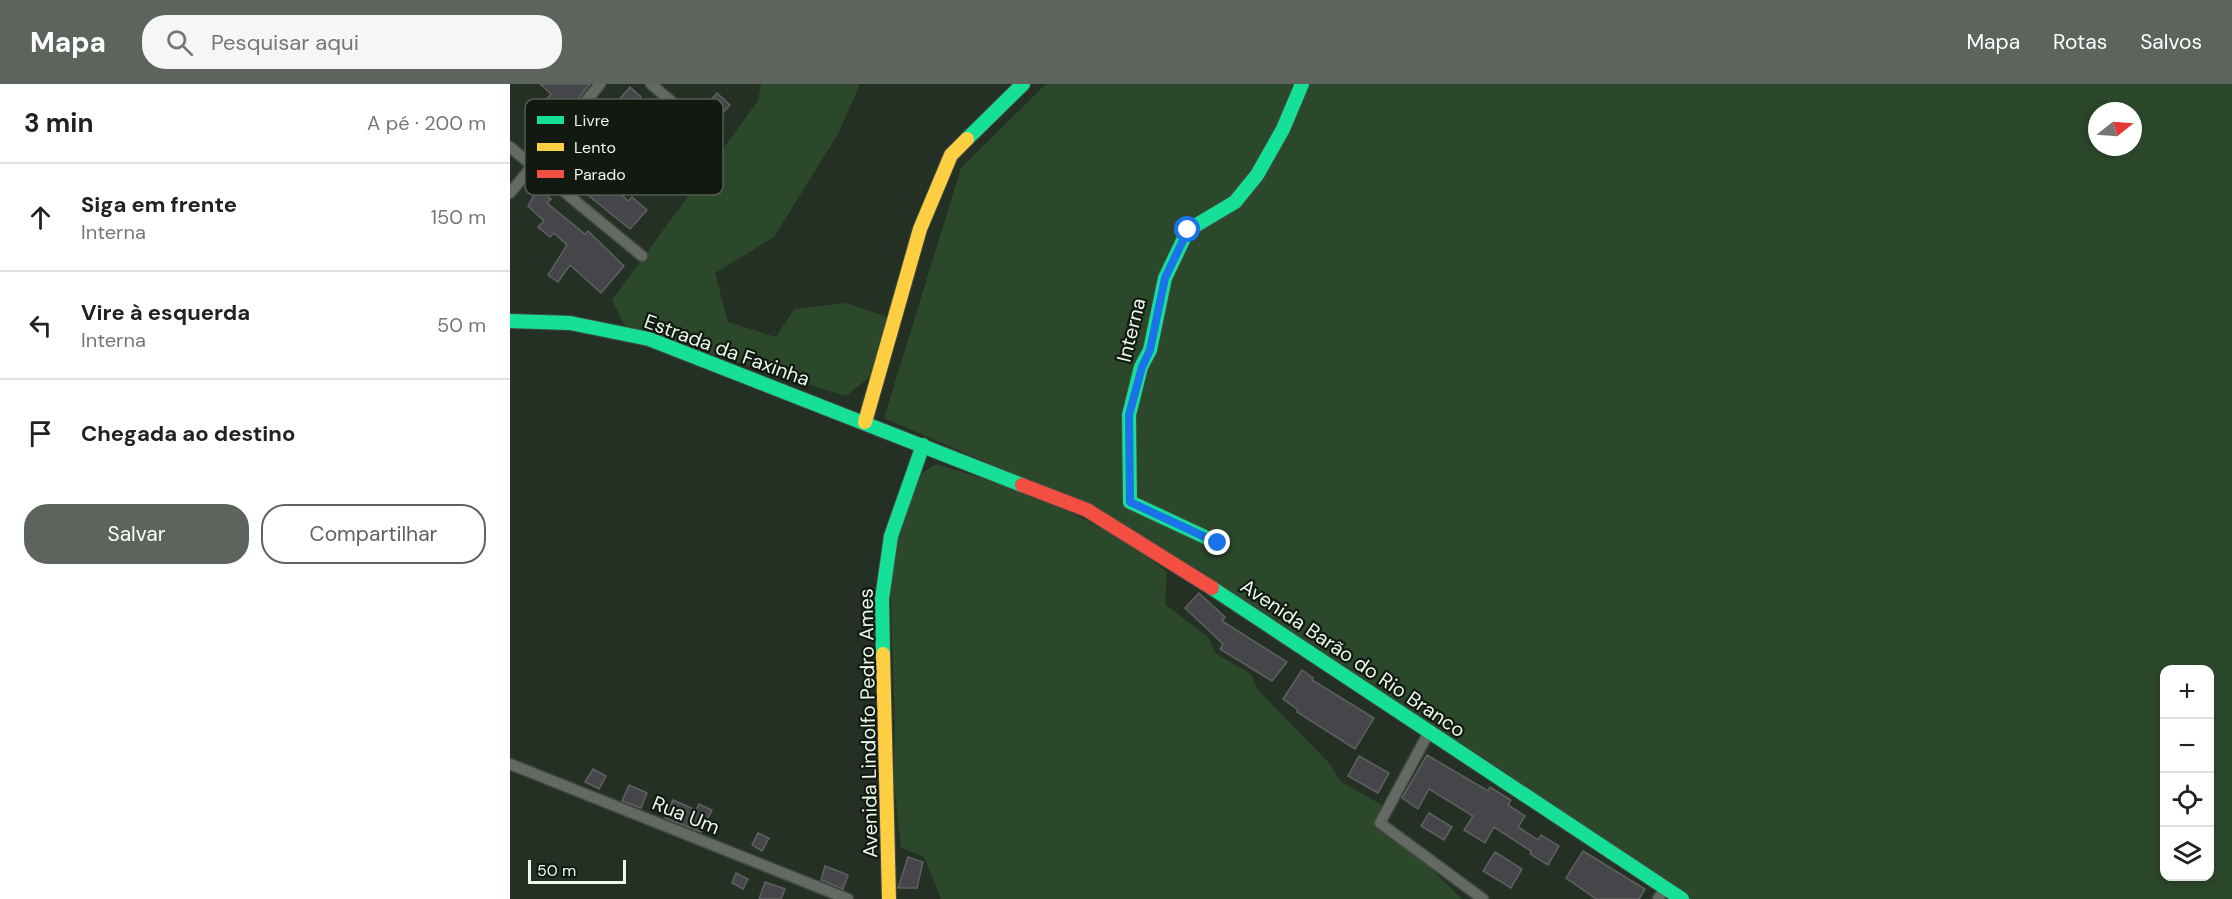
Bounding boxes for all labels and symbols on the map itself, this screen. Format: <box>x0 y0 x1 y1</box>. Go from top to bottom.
legend <box>525 99 723 195</box>
north arrow <box>2088 102 2142 156</box>
text: Livre <box>574 110 609 131</box>
text: Lento <box>574 137 616 158</box>
text: Parado <box>574 164 626 185</box>
route start <box>1174 216 1200 242</box>
street label: Interna <box>1111 295 1151 365</box>
street label: Estrada da Faxinha <box>641 308 813 392</box>
route end <box>1204 529 1230 555</box>
street label: Avenida Barão do Rio Branco <box>1236 573 1470 743</box>
street label: Avenida Lindolfo Pedro Ames <box>853 588 883 858</box>
street label: Rua Um <box>648 790 724 840</box>
scale bar <box>528 857 626 884</box>

